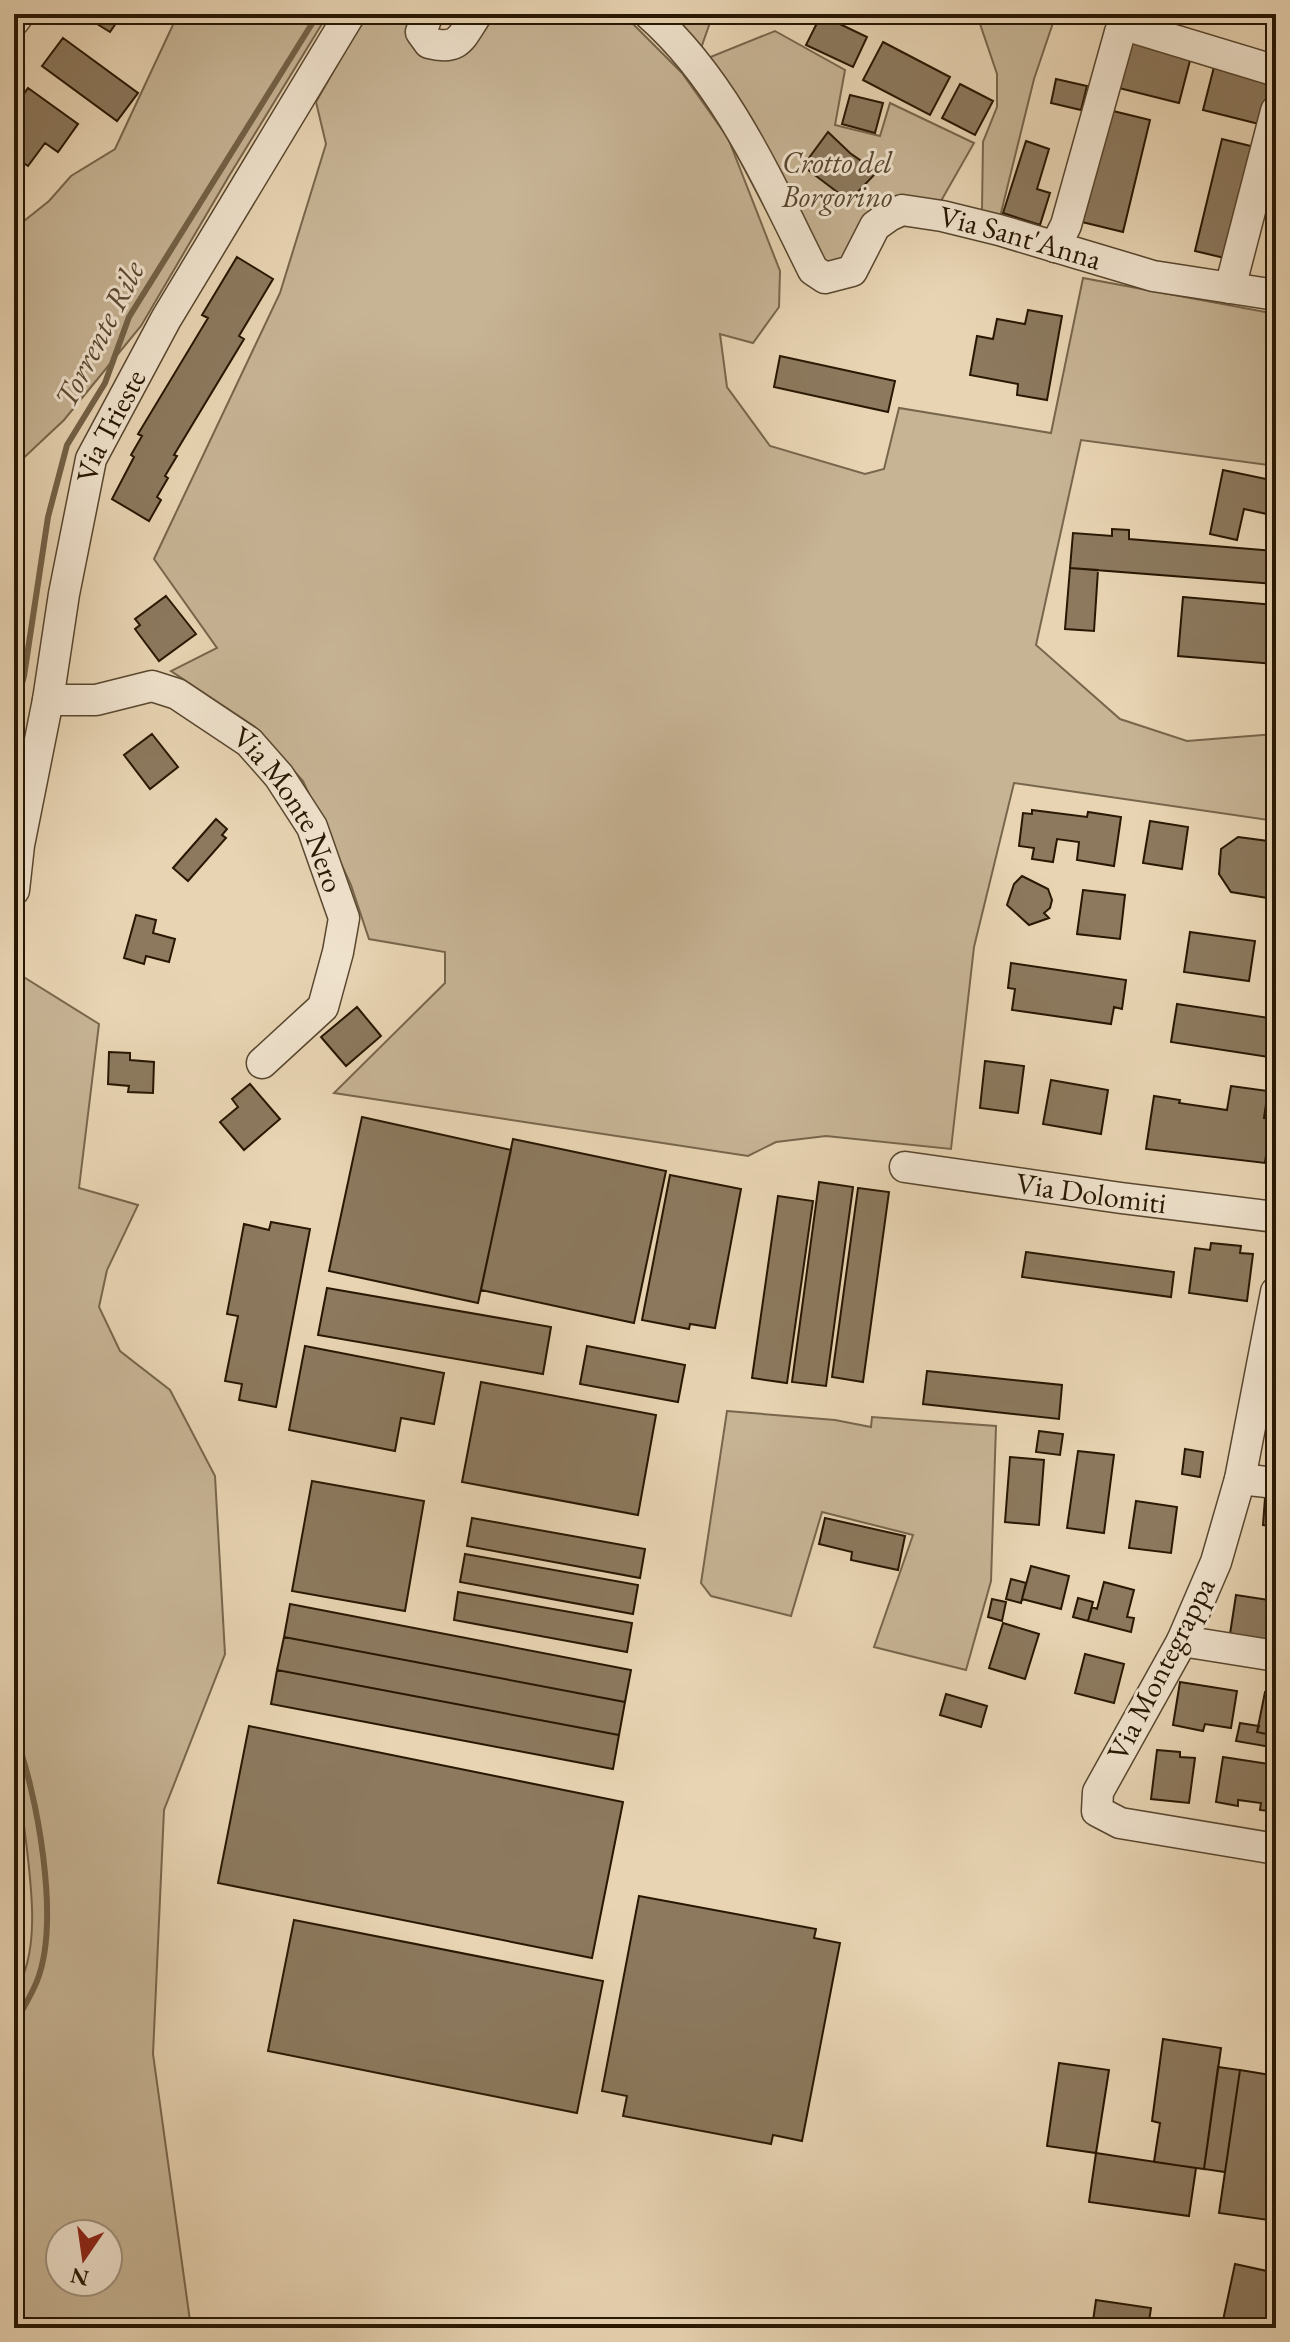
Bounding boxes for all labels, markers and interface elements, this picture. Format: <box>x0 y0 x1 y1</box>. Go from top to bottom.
park label: Crotto del Borgorino <box>781 143 893 216</box>
street label: Via Sant'Anna <box>935 196 1106 278</box>
water label: Torrente Rile <box>44 253 154 414</box>
street label: Via Trieste <box>67 362 154 485</box>
street label: Via Monte Nero <box>226 717 353 898</box>
street label: Via Dolomiti <box>1013 1163 1169 1222</box>
street label: Via Montegrappa <box>1098 1570 1223 1767</box>
north arrow <box>44 2218 124 2298</box>
text: N <box>67 2261 92 2293</box>

